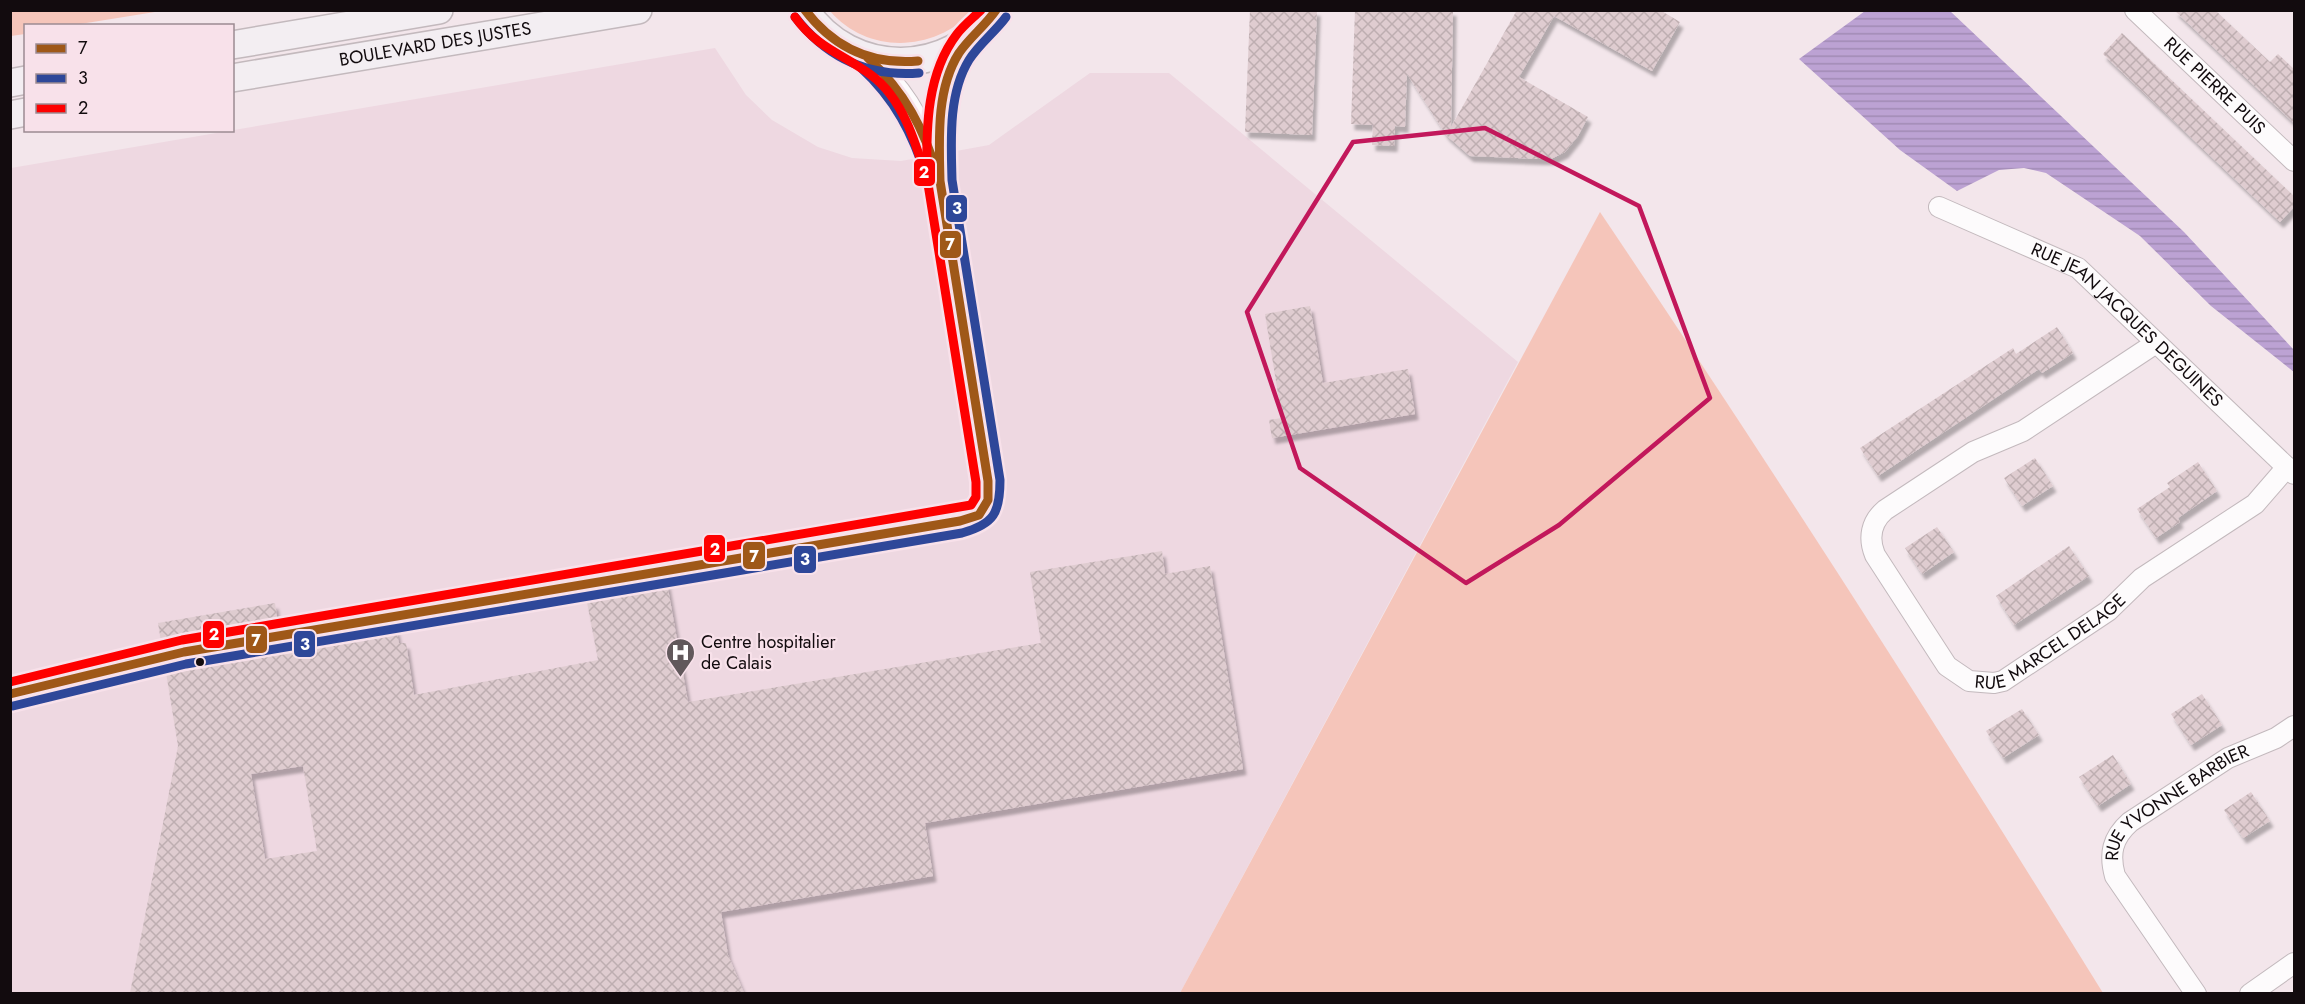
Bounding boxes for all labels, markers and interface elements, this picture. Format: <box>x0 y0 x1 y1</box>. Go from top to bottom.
street label: BOULEVARD DES JUSTES <box>337 15 533 73</box>
legend <box>24 24 234 132</box>
street label: RUE PIERRE PUIS <box>2158 31 2272 141</box>
text: 7 <box>78 35 88 61</box>
text: 3 <box>78 65 88 91</box>
text: 2 <box>78 95 88 121</box>
line badge: 2 <box>913 158 936 187</box>
text: 2 <box>919 161 929 184</box>
line badge: 3 <box>945 194 968 223</box>
text: 3 <box>952 197 962 220</box>
line badge: 7 <box>939 230 962 259</box>
text: 7 <box>945 233 955 256</box>
street label: RUE JEAN JACQUES DEGUINES <box>2027 236 2229 413</box>
line badge: 2 <box>703 534 726 563</box>
text: 2 <box>710 538 720 561</box>
line badge: 7 <box>742 541 766 570</box>
text: 7 <box>749 545 759 568</box>
line badge: 3 <box>793 545 817 574</box>
text: 3 <box>800 548 810 571</box>
street label: RUE MARCEL DELAGE <box>1974 587 2132 696</box>
line badge: 2 <box>202 620 225 649</box>
text: 2 <box>209 623 219 646</box>
line badge: 7 <box>245 625 268 654</box>
text: 7 <box>251 629 261 652</box>
place label: Centre hospitalier de Calais <box>701 629 836 676</box>
line badge: 3 <box>293 630 316 658</box>
text: 3 <box>300 633 310 656</box>
hospital icon: Centre hospitalier de Calais <box>664 636 696 678</box>
unlabelled marker <box>194 656 206 668</box>
street label: RUE YVONNE BARBIER <box>2099 738 2253 861</box>

